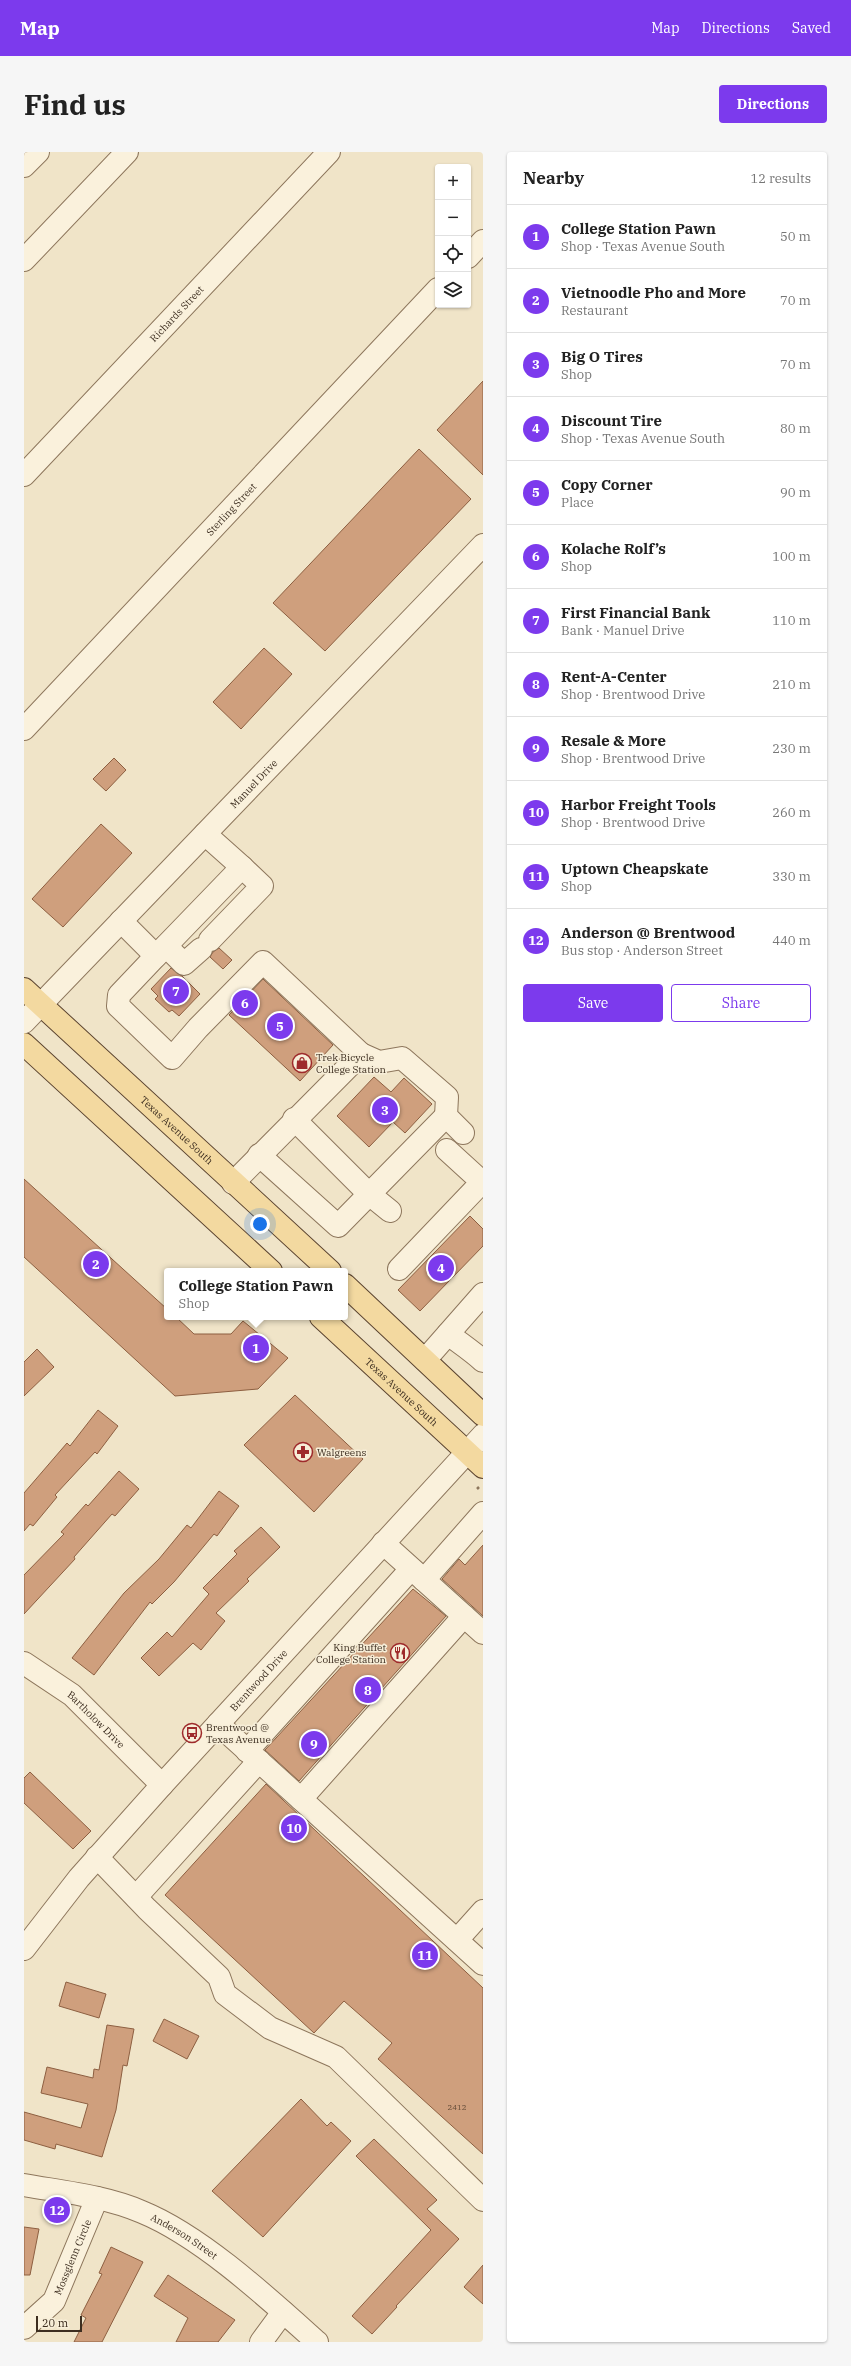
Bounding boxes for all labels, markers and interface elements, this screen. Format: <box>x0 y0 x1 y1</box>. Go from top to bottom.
text: Map <box>20 16 60 40</box>
text: Map <box>651 19 680 37</box>
text: Directions <box>702 19 770 37</box>
text: Saved <box>792 19 831 37</box>
button: Directions <box>719 85 827 123</box>
text: Find us <box>24 86 126 123</box>
map controls <box>435 164 471 308</box>
button: + <box>435 164 471 200</box>
text: Nearby <box>523 167 584 189</box>
text: 12 results <box>750 170 811 187</box>
button: − <box>435 200 471 236</box>
text: College Station Pawn <box>561 219 716 238</box>
text: 1 <box>532 228 540 245</box>
text: 50 m <box>780 228 811 245</box>
button: locate <box>435 236 471 272</box>
text: Shop · Texas Avenue South <box>561 238 725 255</box>
button: layers <box>435 272 471 308</box>
street label: Richards Street <box>147 282 206 344</box>
text: Vietnoodle Pho and More <box>561 283 746 302</box>
text: 2 <box>532 292 540 309</box>
text: 70 m <box>780 292 811 309</box>
text: Restaurant <box>561 302 628 319</box>
text: Big O Tires <box>561 347 643 366</box>
text: 3 <box>532 356 540 373</box>
text: 70 m <box>780 356 811 373</box>
text: Shop <box>561 366 592 383</box>
text: Discount Tire <box>561 411 662 430</box>
text: 4 <box>532 420 540 437</box>
text: 80 m <box>780 420 811 437</box>
text: Shop · Texas Avenue South <box>561 430 725 447</box>
text: Copy Corner <box>561 475 653 494</box>
street label: Sterling Street <box>203 480 259 538</box>
text: 5 <box>532 484 540 501</box>
text: 90 m <box>780 484 811 501</box>
text: Place <box>561 494 594 511</box>
text: Kolache Rolf’s <box>561 539 666 558</box>
text: 6 <box>532 548 540 565</box>
text: 100 m <box>772 548 811 565</box>
text: Shop <box>561 558 592 575</box>
text: First Financial Bank <box>561 603 710 622</box>
text: 7 <box>532 612 540 629</box>
text: 110 m <box>772 612 811 629</box>
text: Bank · Manuel Drive <box>561 622 684 639</box>
text: Rent-A-Center <box>561 667 667 686</box>
text: 8 <box>532 676 540 693</box>
text: 210 m <box>772 676 811 693</box>
text: Shop · Brentwood Drive <box>561 686 705 703</box>
text: Resale & More <box>561 731 666 750</box>
text: 9 <box>532 740 540 757</box>
text: 230 m <box>772 740 811 757</box>
text: Shop · Brentwood Drive <box>561 750 705 767</box>
street label: Manuel Drive <box>227 756 280 811</box>
text: Harbor Freight Tools <box>561 795 716 814</box>
text: 10 <box>528 804 544 821</box>
text: 260 m <box>772 804 811 821</box>
text: Shop · Brentwood Drive <box>561 814 705 831</box>
text: Uptown Cheapskate <box>561 859 709 878</box>
text: 11 <box>528 868 544 885</box>
text: 330 m <box>772 868 811 885</box>
text: Shop <box>561 878 592 895</box>
text: Anderson @ Brentwood <box>561 923 735 942</box>
text: 12 <box>528 932 544 949</box>
text: 440 m <box>772 932 811 949</box>
text: Bus stop · Anderson Street <box>561 942 723 959</box>
pin: 7 <box>163 976 189 1006</box>
button: Save <box>523 984 663 1022</box>
button: Share <box>671 984 811 1022</box>
pin: 6 <box>232 988 258 1018</box>
pin: 5 <box>267 1011 293 1041</box>
place label: Trek Bicycle College Station <box>316 1051 387 1076</box>
shop icon: Trek Bicycle College Station <box>291 1052 313 1074</box>
street label: Texas Avenue South <box>138 1093 216 1167</box>
pin: 3 <box>372 1095 398 1125</box>
your location <box>250 1214 270 1234</box>
pin: 2 <box>83 1249 109 1279</box>
pin: 4 <box>428 1253 454 1283</box>
popup <box>164 1268 348 1320</box>
text: College Station Pawn <box>179 1276 333 1295</box>
text: Shop <box>179 1295 210 1312</box>
pin: 1 <box>243 1333 269 1363</box>
street label: Texas Avenue South <box>363 1355 441 1429</box>
pharmacy icon: Walgreens <box>292 1441 314 1463</box>
place label: Walgreens <box>317 1446 367 1459</box>
place label: King Buffet College Station <box>316 1641 387 1666</box>
restaurant icon: King Buffet College Station <box>389 1642 411 1664</box>
street label: Brentwood Drive <box>227 1646 290 1714</box>
pin: 8 <box>355 1675 381 1705</box>
street label: Bartholow Drive <box>65 1688 128 1751</box>
place label: Brentwood @ Texas Avenue <box>206 1721 271 1746</box>
bus stop icon: Brentwood @ Texas Avenue <box>181 1722 203 1744</box>
pin: 9 <box>301 1729 327 1759</box>
pin: 10 <box>281 1813 307 1843</box>
pin: 11 <box>412 1940 438 1970</box>
house number: 2412 <box>447 2102 467 2112</box>
pin: 12 <box>44 2195 70 2225</box>
street label: Anderson Street <box>149 2210 221 2262</box>
street label: Mossglenn Circle <box>51 2217 94 2297</box>
scale bar <box>36 2314 82 2333</box>
text: 20 m <box>42 2316 68 2330</box>

